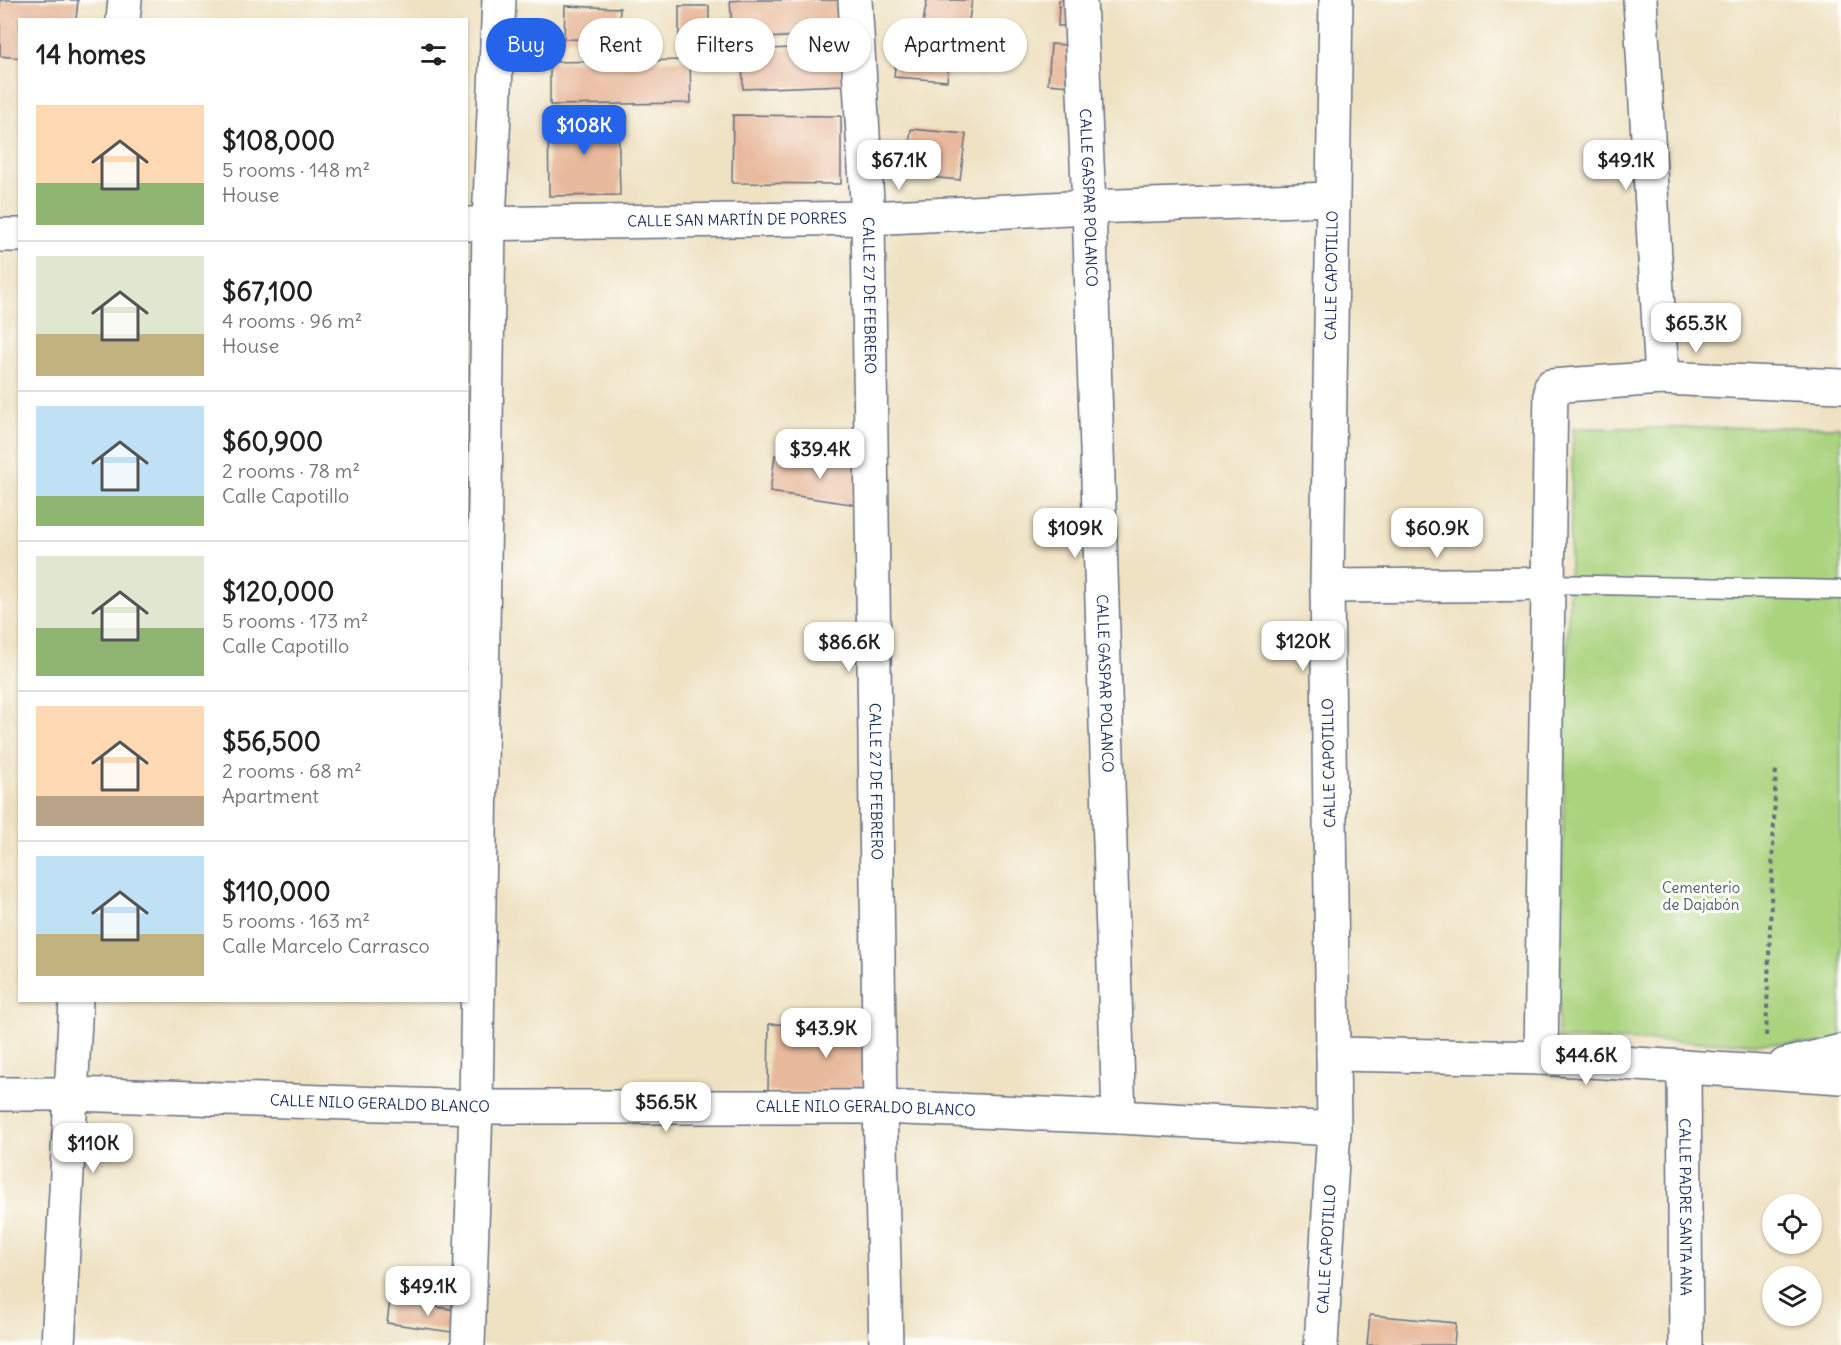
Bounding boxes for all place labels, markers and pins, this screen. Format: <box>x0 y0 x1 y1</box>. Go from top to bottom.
pin: $108K <box>542 105 626 156</box>
pin: $67.1K <box>850 140 948 191</box>
pin: $49.1K <box>1577 140 1675 191</box>
pin: $65.3K <box>1647 303 1745 354</box>
pin: $39.4K <box>771 429 869 480</box>
pin: $109K <box>1033 508 1117 559</box>
pin: $60.9K <box>1388 508 1486 559</box>
pin: $120K <box>1261 621 1345 672</box>
pin: $86.6K <box>800 622 898 673</box>
pin: $43.9K <box>777 1008 875 1059</box>
pin: $44.6K <box>1537 1035 1635 1086</box>
pin: $56.5K <box>617 1082 715 1133</box>
pin: $110K <box>51 1123 135 1174</box>
pin: $49.1K <box>379 1266 477 1317</box>

